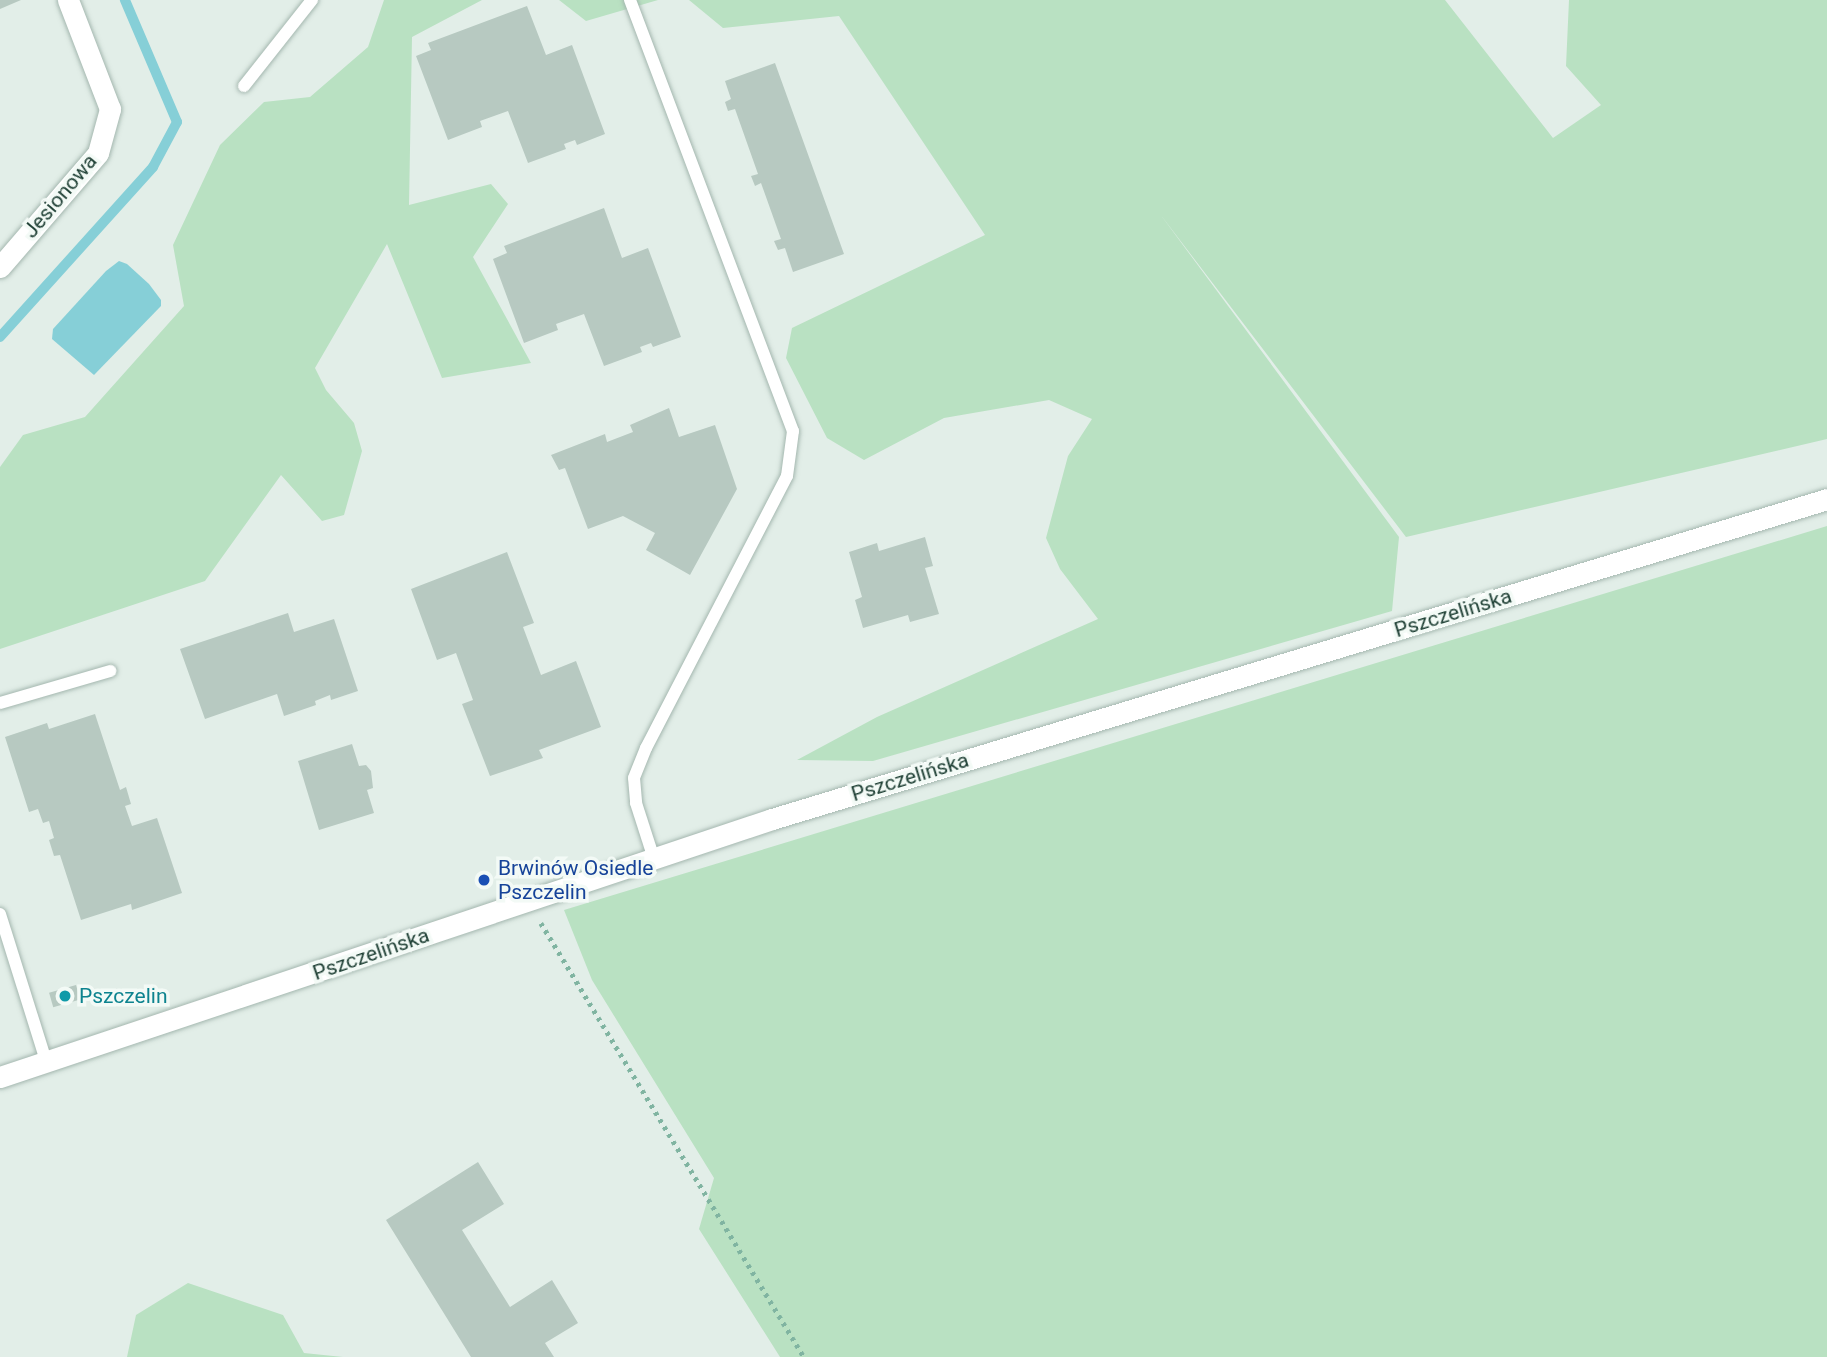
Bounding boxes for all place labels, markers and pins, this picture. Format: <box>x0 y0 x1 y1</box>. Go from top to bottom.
place label: Brwinów Osiedle Pszczelin <box>498 855 653 905</box>
marker: Brwinów Osiedle Pszczelin <box>476 872 492 888</box>
place label: Pszczelin <box>79 983 168 1009</box>
marker: Pszczelin <box>57 988 73 1004</box>

